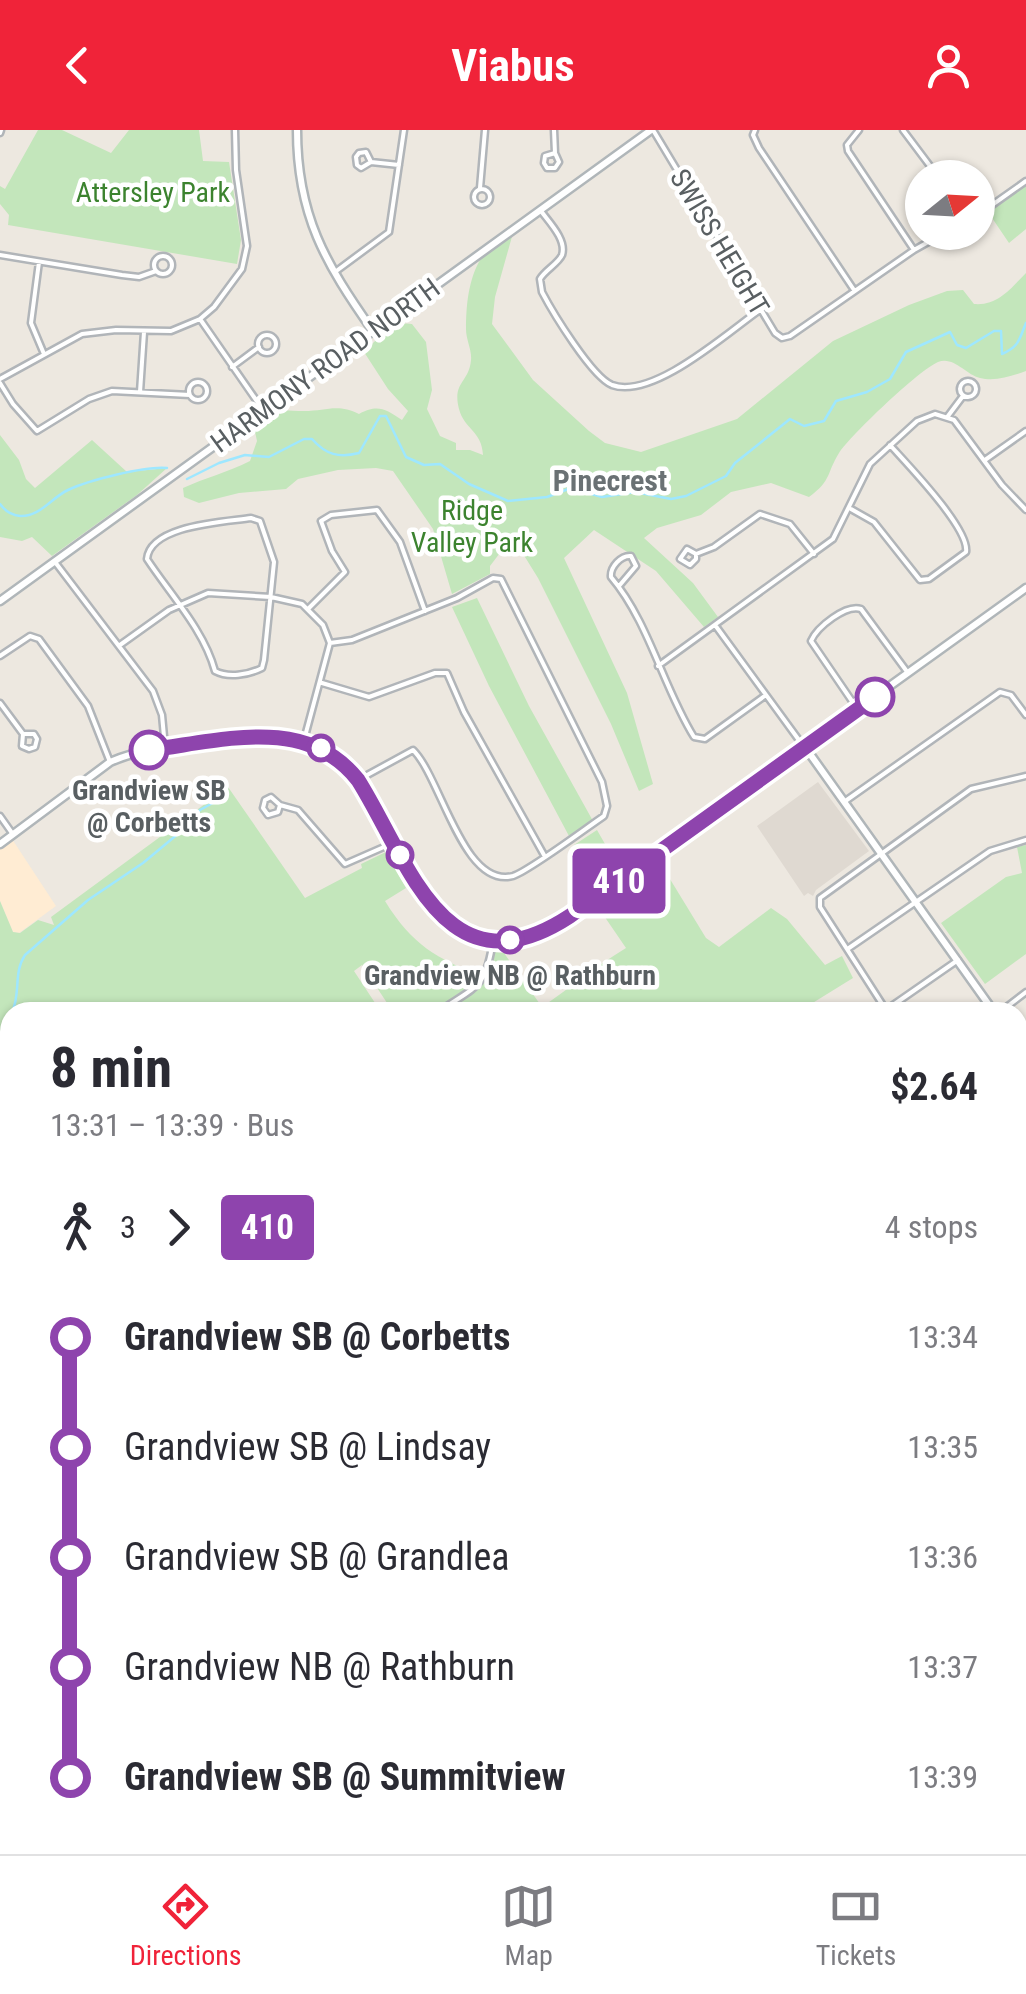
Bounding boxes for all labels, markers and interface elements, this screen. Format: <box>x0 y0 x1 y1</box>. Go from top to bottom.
icon: back <box>50 38 105 93</box>
icon: person <box>921 38 976 93</box>
text: Viabus <box>451 39 575 92</box>
north arrow <box>905 160 995 250</box>
map controls <box>905 160 995 250</box>
street label: SWISS HEIGHT <box>663 163 776 321</box>
park label: Attersley Park <box>76 176 231 209</box>
street label: HARMONY ROAD NORTH <box>205 271 446 459</box>
district label: Pinecrest <box>553 463 667 498</box>
park label: Ridge Valley Park <box>411 494 534 559</box>
unlabelled marker <box>856 678 894 716</box>
marker: Grandview SB @ Corbetts <box>130 731 168 769</box>
unlabelled marker <box>308 735 334 761</box>
place label: Grandview SB @ Corbetts <box>72 774 226 839</box>
unlabelled marker <box>387 842 413 868</box>
line badge: 410 <box>562 848 676 914</box>
text: 410 <box>592 861 646 902</box>
marker: Grandview NB @ Rathburn <box>497 927 523 953</box>
place label: Grandview NB @ Rathburn <box>364 959 656 992</box>
text: 8 min <box>50 1036 172 1100</box>
text: $2.64 <box>890 1065 978 1109</box>
text: 13:31 – 13:39 · Bus <box>50 1106 294 1144</box>
icon: walk <box>50 1200 105 1255</box>
icon: forward <box>151 1200 206 1255</box>
text: 410 <box>241 1207 294 1248</box>
text: 3 <box>120 1208 136 1246</box>
text: 4 stops <box>885 1208 978 1246</box>
text: Grandview SB @ Corbetts <box>124 1315 511 1359</box>
text: 13:34 <box>907 1318 978 1356</box>
text: Grandview SB @ Lindsay <box>124 1425 491 1469</box>
text: 13:35 <box>907 1428 978 1466</box>
text: Grandview SB @ Grandlea <box>124 1535 510 1579</box>
text: 13:36 <box>907 1538 978 1576</box>
text: Grandview NB @ Rathburn <box>124 1645 515 1689</box>
text: 13:37 <box>907 1648 978 1686</box>
text: Grandview SB @ Summitview <box>124 1755 565 1799</box>
text: 13:39 <box>907 1758 978 1796</box>
tab: Directions <box>130 1879 242 1972</box>
tab: Map <box>501 1879 556 1972</box>
tab: Tickets <box>816 1879 896 1972</box>

